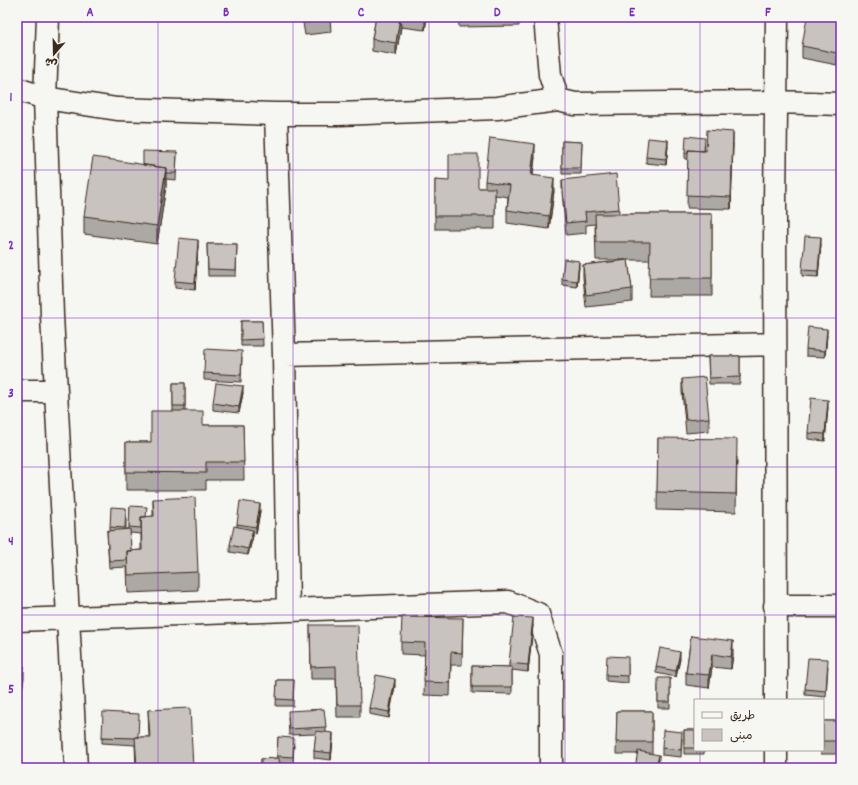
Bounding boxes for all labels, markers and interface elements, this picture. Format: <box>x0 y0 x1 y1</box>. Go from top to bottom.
text: A <box>86 4 94 23</box>
text: B <box>223 4 229 23</box>
text: C <box>358 4 365 23</box>
text: D <box>494 4 501 23</box>
text: E <box>629 4 636 23</box>
text: F <box>765 4 771 23</box>
north arrow <box>34 34 74 74</box>
text: ش <box>43 52 60 71</box>
text: 1 <box>10 89 13 108</box>
text: 2 <box>8 237 14 256</box>
text: 3 <box>8 385 14 404</box>
text: 4 <box>8 533 14 552</box>
text: 5 <box>8 681 14 700</box>
legend <box>694 699 824 751</box>
text: طريق <box>730 708 755 725</box>
text: مبنى <box>730 728 753 745</box>

